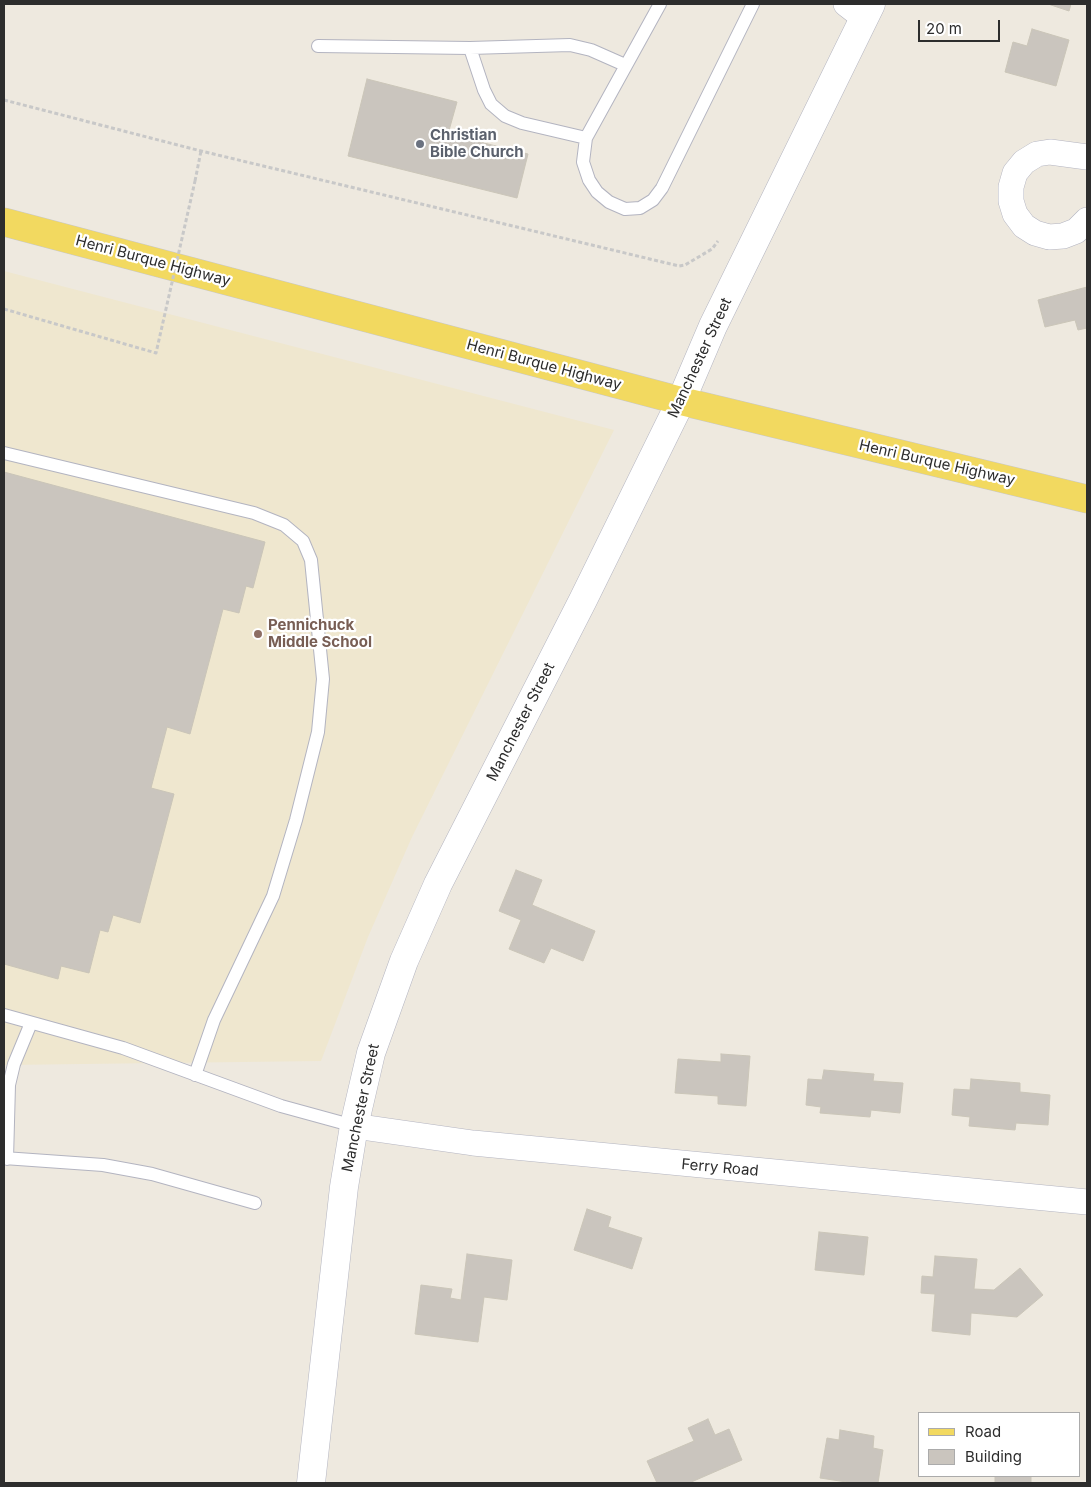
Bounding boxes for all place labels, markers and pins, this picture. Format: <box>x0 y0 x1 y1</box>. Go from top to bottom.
place label: Christian Bible Church <box>430 126 524 161</box>
marker: Christian Bible Church <box>414 138 426 150</box>
place label: Pennichuck Middle School <box>268 616 372 651</box>
marker: Pennichuck Middle School <box>252 628 264 640</box>

